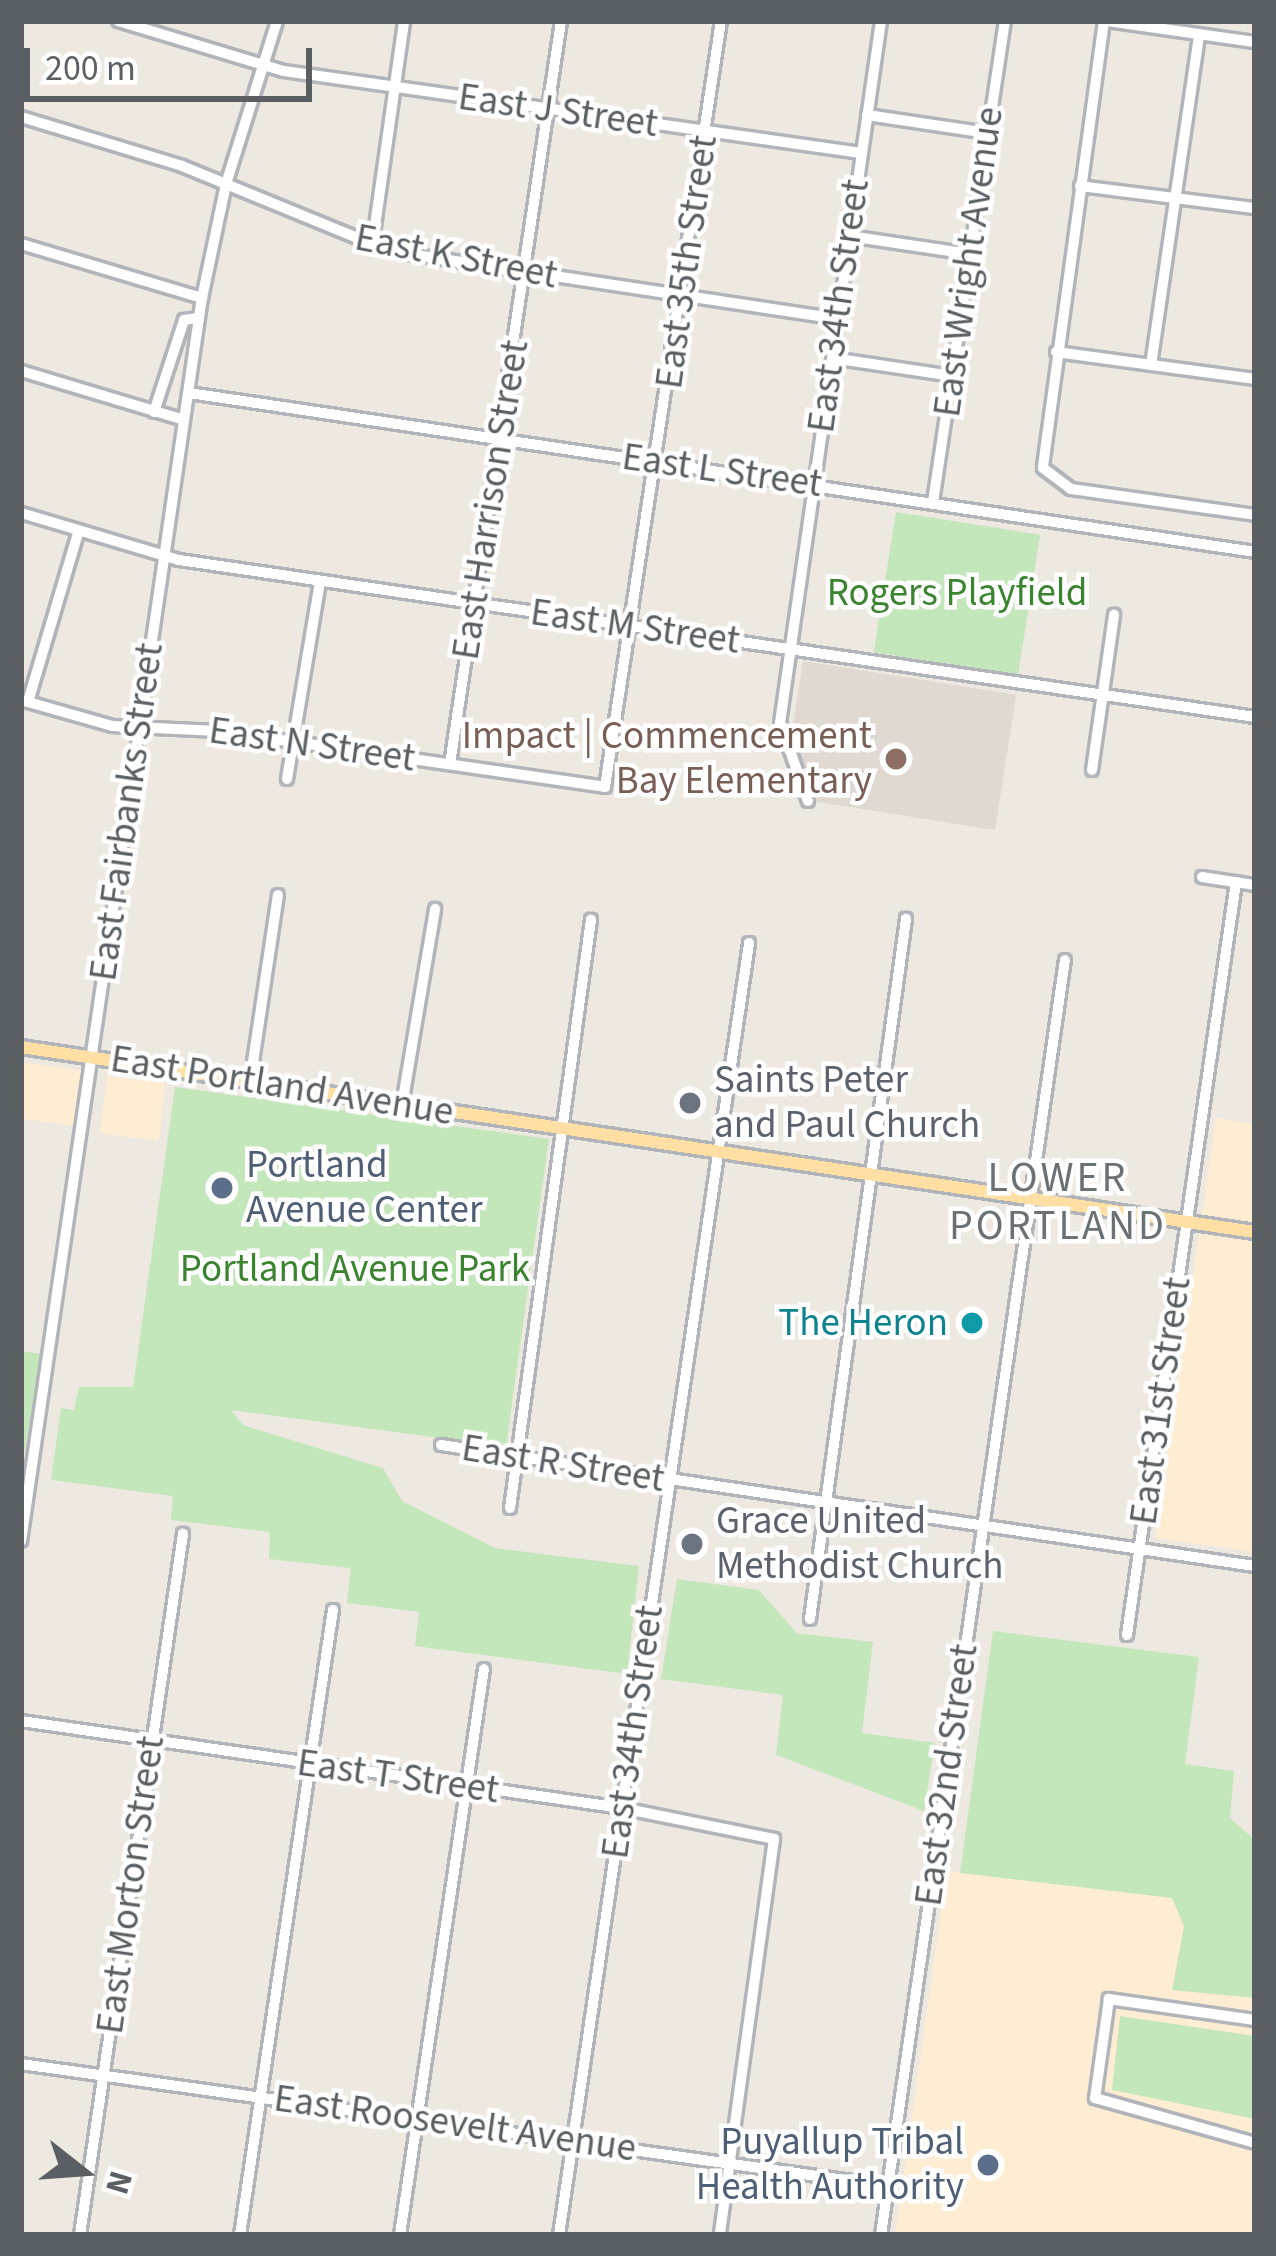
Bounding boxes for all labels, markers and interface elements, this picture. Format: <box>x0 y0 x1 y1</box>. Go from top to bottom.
scale bar <box>30 24 318 98</box>
text: 200 m <box>45 43 136 94</box>
street label: East J Street <box>455 74 661 148</box>
street label: East Wright Avenue <box>924 104 1014 420</box>
street label: East 35th Street <box>646 132 728 392</box>
street label: East 34th Street <box>798 176 880 436</box>
street label: East K Street <box>351 214 561 300</box>
street label: East Harrison Street <box>443 337 539 663</box>
street label: East L Street <box>619 434 825 508</box>
park label: Rogers Playfield <box>827 570 1087 616</box>
street label: East M Street <box>527 589 743 665</box>
street label: East Fairbanks Street <box>80 640 174 984</box>
street label: East N Street <box>206 707 418 783</box>
place label: Impact | Commencement Bay Elementary <box>462 714 872 805</box>
marker: Impact | Commencement Bay Elementary <box>883 746 909 772</box>
street label: East Portland Avenue <box>107 1036 457 1136</box>
place label: Saints Peter and Paul Church <box>714 1058 980 1149</box>
marker: Saints Peter and Paul Church <box>677 1090 703 1116</box>
place label: Portland Avenue Center <box>246 1143 482 1234</box>
district label: LOWER PORTLAND <box>949 1153 1167 1252</box>
marker: Portland Avenue Center <box>209 1175 235 1201</box>
park label: Portland Avenue Park <box>180 1246 530 1292</box>
street label: East 31st Street <box>1120 1274 1202 1528</box>
place label: The Heron <box>778 1300 948 1346</box>
marker: The Heron <box>959 1310 985 1336</box>
street label: East R Street <box>458 1425 668 1503</box>
place label: Grace United Methodist Church <box>716 1499 1003 1590</box>
marker: Grace United Methodist Church <box>679 1531 705 1557</box>
street label: East 34th Street <box>592 1602 674 1862</box>
street label: East 32nd Street <box>905 1641 989 1909</box>
street label: East Morton Street <box>87 1733 175 2037</box>
street label: East T Street <box>294 1740 502 1814</box>
street label: East Roosevelt Avenue <box>271 2075 639 2173</box>
north arrow <box>24 2112 144 2232</box>
place label: Puyallup Tribal Health Authority <box>696 2120 964 2211</box>
marker: Puyallup Tribal Health Authority <box>975 2152 1001 2178</box>
text: N <box>93 2165 145 2200</box>

